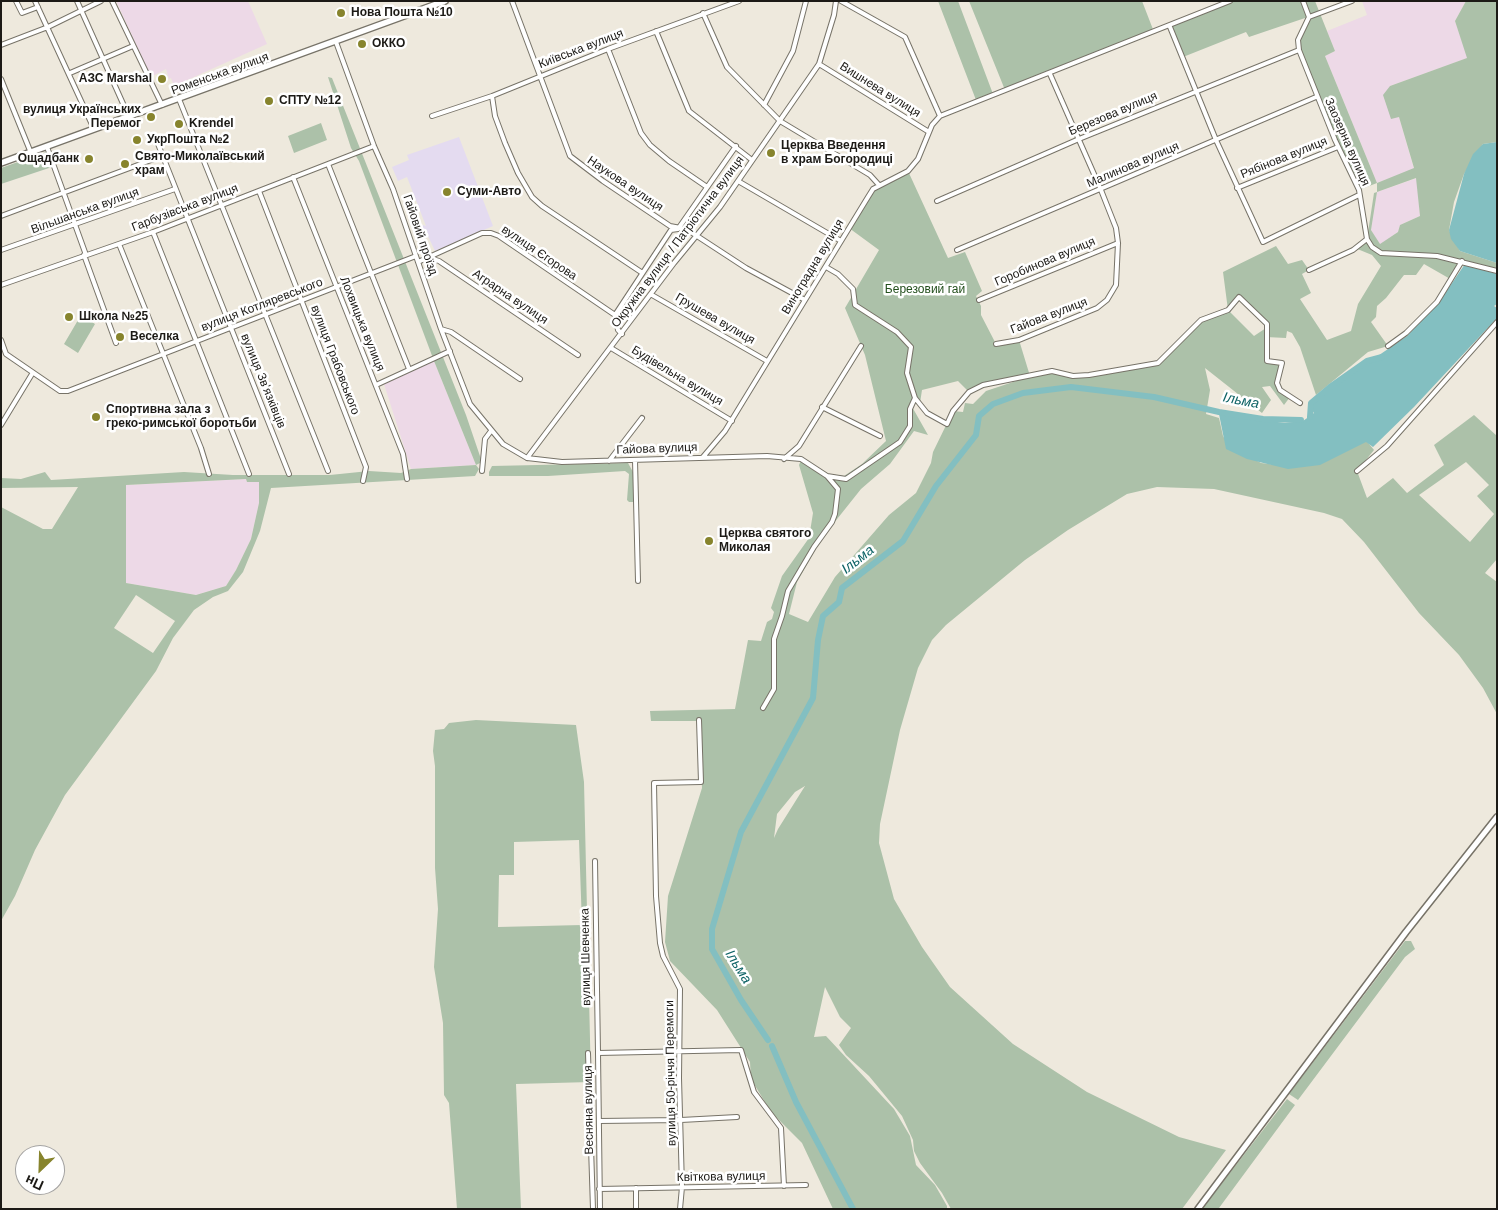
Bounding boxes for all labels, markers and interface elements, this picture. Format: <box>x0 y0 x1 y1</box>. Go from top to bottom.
place label: Нова Пошта №10 <box>351 6 453 20</box>
marker: Нова Пошта №10 <box>335 7 347 19</box>
street label: Київська вулиця <box>536 26 626 72</box>
place label: ОККО <box>372 37 405 51</box>
marker: ОККО <box>356 38 368 50</box>
street label: Роменська вулиця <box>169 50 271 98</box>
street label: Вишнева вулиця <box>837 59 923 121</box>
place label: АЗС Marshal <box>79 72 152 86</box>
marker: АЗС Marshal <box>156 73 168 85</box>
street label: Березова вулиця <box>1067 89 1159 139</box>
place label: СПТУ №12 <box>279 94 341 108</box>
marker: СПТУ №12 <box>263 95 275 107</box>
street label: Заозерна вулиця <box>1321 96 1373 188</box>
place label: вулиця Українських Перемог <box>23 103 141 131</box>
marker: вулиця Українських Перемог <box>145 111 157 123</box>
place label: Krendel <box>189 117 234 131</box>
marker: Krendel <box>173 118 185 130</box>
place label: УкрПошта №2 <box>147 133 229 147</box>
marker: УкрПошта №2 <box>131 134 143 146</box>
street label: Рябінова вулиця <box>1239 134 1329 182</box>
place label: Церква Введення в храм Богородиці <box>781 139 893 167</box>
street label: Малинова вулиця <box>1085 139 1181 191</box>
marker: Церква Введення в храм Богородиці <box>765 147 777 159</box>
place label: Свято-Миколаївський храм <box>135 150 265 178</box>
place label: Ощадбанк <box>18 152 79 166</box>
marker: Ощадбанк <box>83 153 95 165</box>
street label: Наукова вулиця <box>584 153 666 215</box>
street label: Окружна вулиця / Патріотична вулиця <box>609 153 747 331</box>
marker: Свято-Миколаївський храм <box>119 158 131 170</box>
street label: Гарбузівська вулиця <box>130 181 240 235</box>
street label: Вільшанська вулиця <box>29 185 141 237</box>
place label: Суми-Авто <box>457 185 521 199</box>
marker: Суми-Авто <box>441 186 453 198</box>
street label: Гайовий проїзд <box>399 193 441 277</box>
street label: Виноградна вулиця <box>779 217 847 317</box>
street label: вулиця Єгорова <box>499 222 579 284</box>
street label: Горобинова вулиця <box>993 234 1097 290</box>
street label: Аграрна вулиця <box>470 266 550 328</box>
street label: Лохвицька вулиця <box>336 274 388 374</box>
street label: вулиця Котляревського <box>199 275 325 335</box>
park label: Березовий гай <box>885 283 965 297</box>
street label: Грушева вулиця <box>672 290 758 348</box>
street label: Гайова вулиця <box>1009 295 1089 337</box>
street label: вулиця Грабовського <box>307 303 363 417</box>
place label: Школа №25 <box>79 310 148 324</box>
marker: Школа №25 <box>63 311 75 323</box>
place label: Веселка <box>130 330 179 344</box>
marker: Веселка <box>114 331 126 343</box>
street label: вулиця Звʼязківців <box>237 332 289 430</box>
street label: Будівельна вулиця <box>629 343 725 409</box>
water label: Ільма <box>1221 389 1261 413</box>
place label: Спортивна зала з греко-римської боротьби <box>106 403 257 431</box>
marker: Спортивна зала з греко-римської боротьби <box>90 411 102 423</box>
street label: Гайова вулиця <box>616 440 698 458</box>
place label: Церква святого Миколая <box>719 527 811 555</box>
marker: Церква святого Миколая <box>703 535 715 547</box>
water label: Ільма <box>838 542 878 578</box>
street label: вулиця Шевченка <box>578 908 594 1006</box>
water label: Ільма <box>721 947 755 987</box>
street label: вулиця 50-річчя Перемоги <box>663 1000 679 1146</box>
street label: Весняна вулиця <box>581 1065 597 1155</box>
north arrow <box>15 1145 65 1195</box>
street label: Квіткова вулиця <box>677 1169 765 1185</box>
text: Пн <box>23 1172 46 1194</box>

